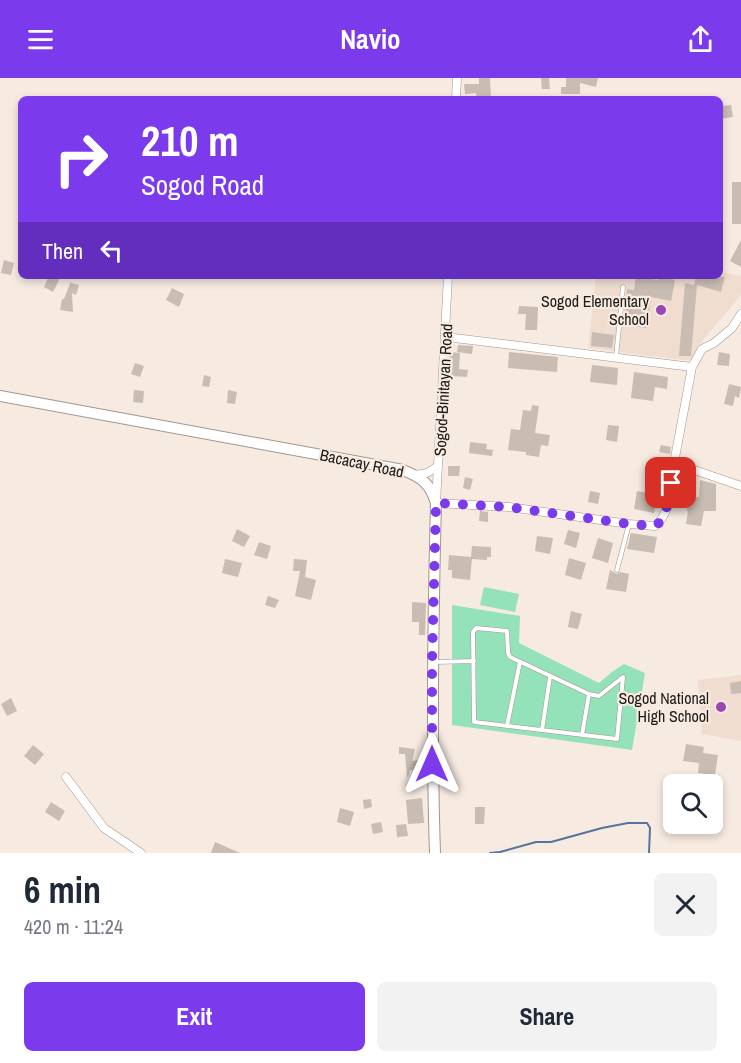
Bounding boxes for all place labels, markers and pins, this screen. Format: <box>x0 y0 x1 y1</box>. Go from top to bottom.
place label: Sogod Elementary School <box>541 290 649 330</box>
marker: Sogod Elementary School <box>654 303 668 317</box>
pin <box>645 457 696 508</box>
place label: Sogod National High School <box>619 687 709 727</box>
marker: Sogod National High School <box>714 700 728 714</box>

